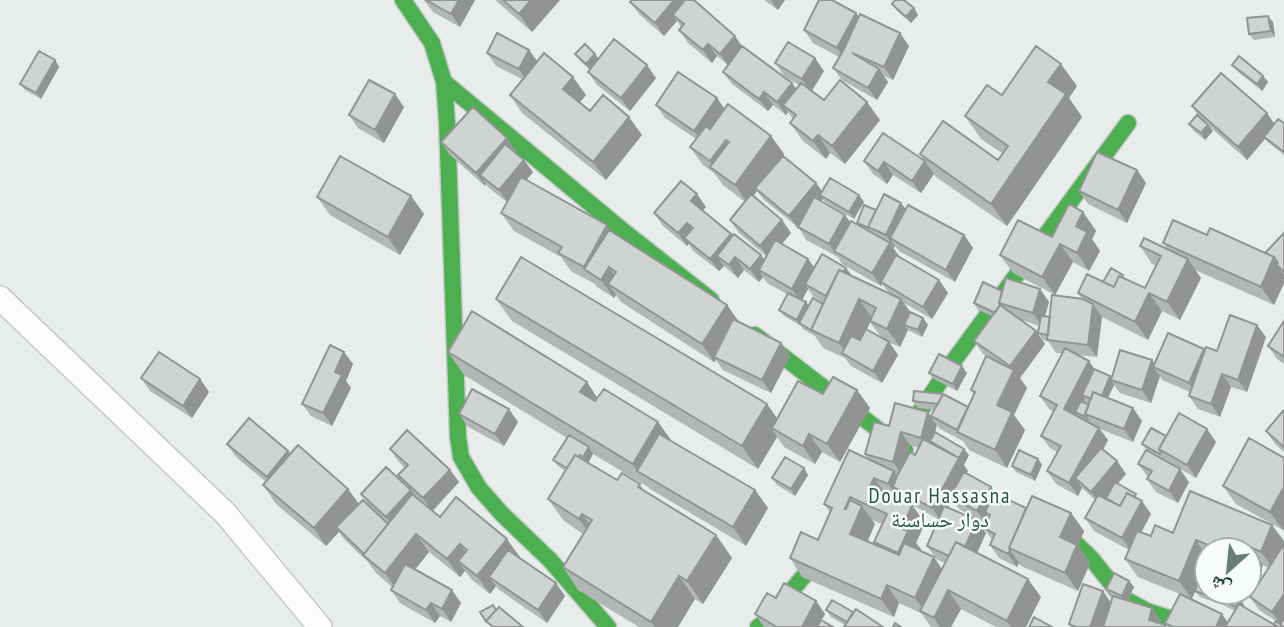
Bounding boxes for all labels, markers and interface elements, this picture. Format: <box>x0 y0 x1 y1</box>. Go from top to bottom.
district label: Douar Hassasna دوار حساسنة <box>869 482 1011 533</box>
north arrow <box>1193 536 1263 606</box>
text: ش <box>1206 571 1235 601</box>

